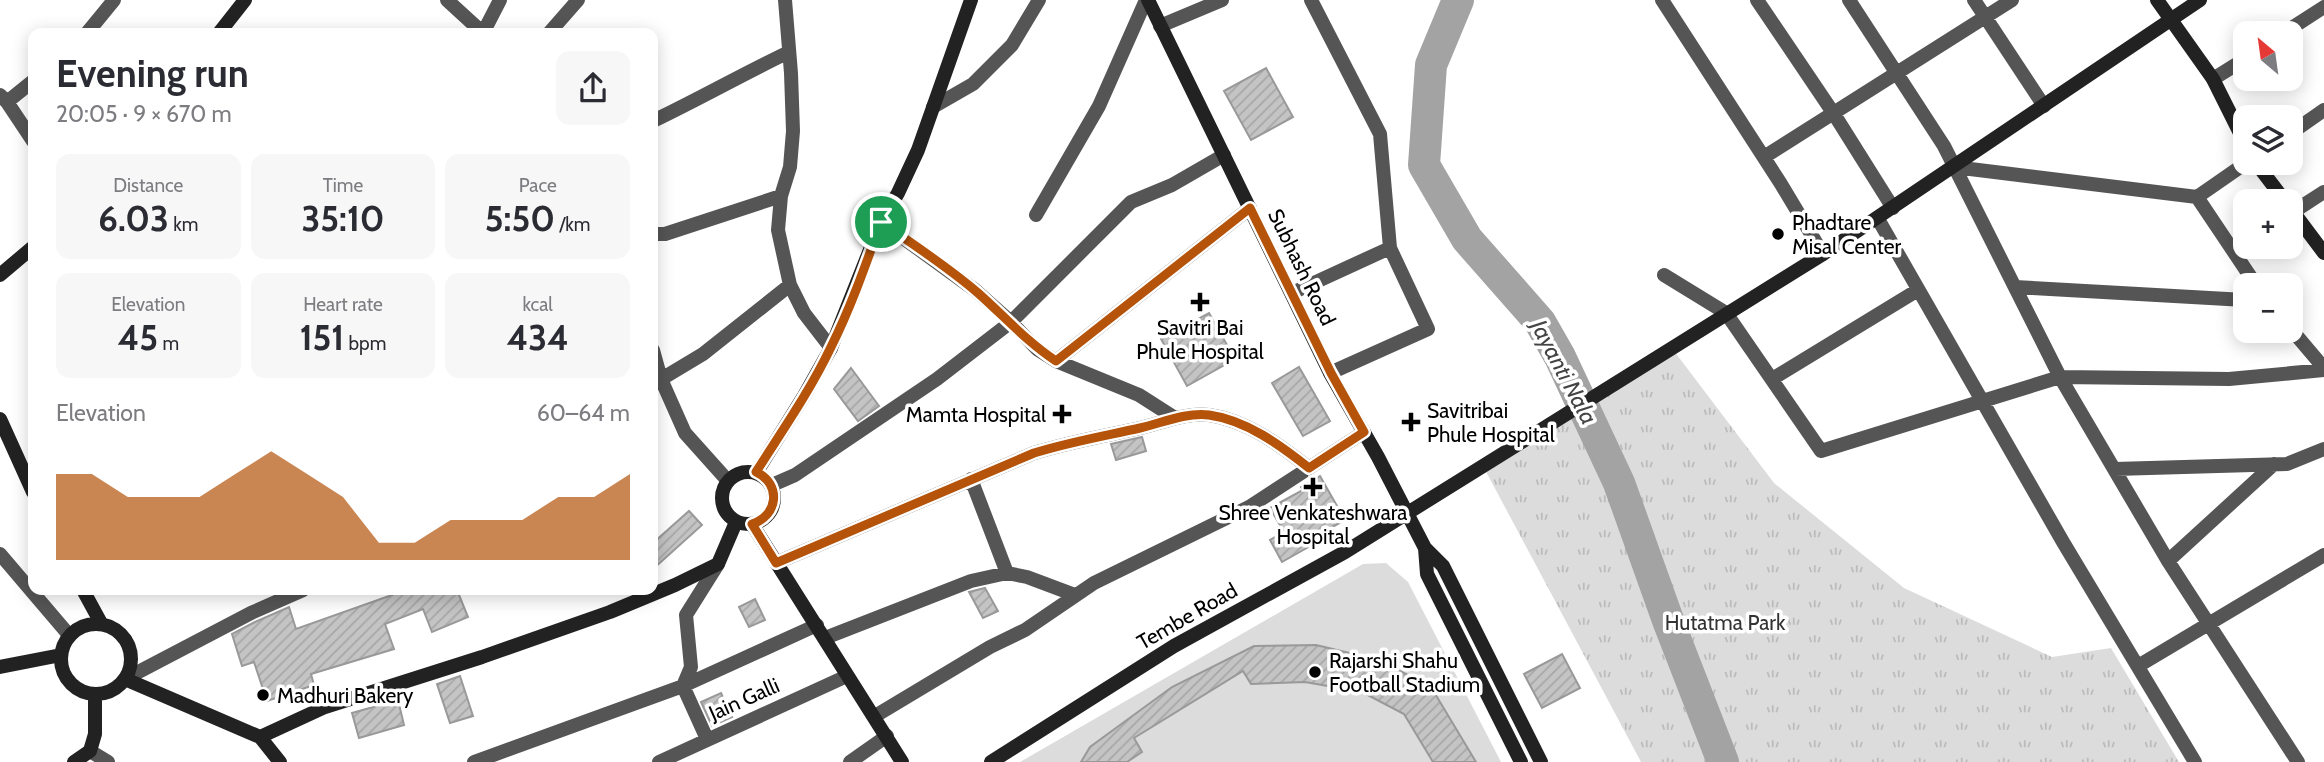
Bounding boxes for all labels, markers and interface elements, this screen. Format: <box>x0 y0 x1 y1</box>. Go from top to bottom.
north arrow <box>2233 21 2303 91</box>
map controls <box>2233 21 2303 343</box>
text: Evening run <box>56 50 249 97</box>
button: share <box>556 51 630 125</box>
text: 20:05 · 9 × 670 m <box>56 100 232 128</box>
button: layers <box>2233 105 2303 175</box>
text: Distance <box>113 174 183 197</box>
text: Time <box>323 174 363 197</box>
text: Pace <box>519 174 557 197</box>
button: + <box>2233 189 2303 259</box>
pin <box>851 192 911 252</box>
text: 6.03 <box>98 197 169 240</box>
text: 35:10 <box>301 197 385 240</box>
text: 5:50 <box>485 197 555 240</box>
icon: arrive <box>862 203 900 241</box>
street label: Subhash Road <box>1263 205 1341 329</box>
place label: Phadtare Misal Center <box>1792 210 1901 259</box>
text: km <box>169 213 198 236</box>
text: /km <box>555 213 591 236</box>
marker: Phadtare Misal Center <box>1770 226 1786 242</box>
button: − <box>2233 273 2303 343</box>
marker: Savitri Bai Phule Hospital <box>1190 292 1210 312</box>
text: Elevation <box>111 293 185 316</box>
text: Heart rate <box>303 293 383 316</box>
text: kcal <box>523 293 553 316</box>
water label: Jayanti Nala <box>1524 313 1603 429</box>
place label: Savitri Bai Phule Hospital <box>1136 315 1264 364</box>
text: 45 <box>118 316 158 359</box>
text: 151 <box>300 316 344 359</box>
text: 434 <box>506 316 569 359</box>
text: m <box>158 332 179 355</box>
text: bpm <box>344 332 386 355</box>
place label: Savitribai Phule Hospital <box>1427 398 1555 447</box>
text: Elevation <box>56 399 146 427</box>
text: 60–64 m <box>537 399 630 427</box>
place label: Mamta Hospital <box>906 402 1046 427</box>
marker: Mamta Hospital <box>1052 404 1072 424</box>
marker: Savitribai Phule Hospital <box>1401 412 1421 432</box>
marker: Shree Venkateshwara Hospital <box>1303 477 1323 497</box>
place label: Shree Venkateshwara Hospital <box>1219 500 1407 549</box>
street label: Tembe Road <box>1133 577 1241 655</box>
park label: Hutatma Park <box>1665 610 1786 635</box>
place label: Rajarshi Shahu Football Stadium <box>1329 648 1480 697</box>
marker: Rajarshi Shahu Football Stadium <box>1307 664 1323 680</box>
street label: Jain Galli <box>704 672 783 726</box>
place label: Madhuri Bakery <box>277 683 414 708</box>
marker: Madhuri Bakery <box>255 687 271 703</box>

